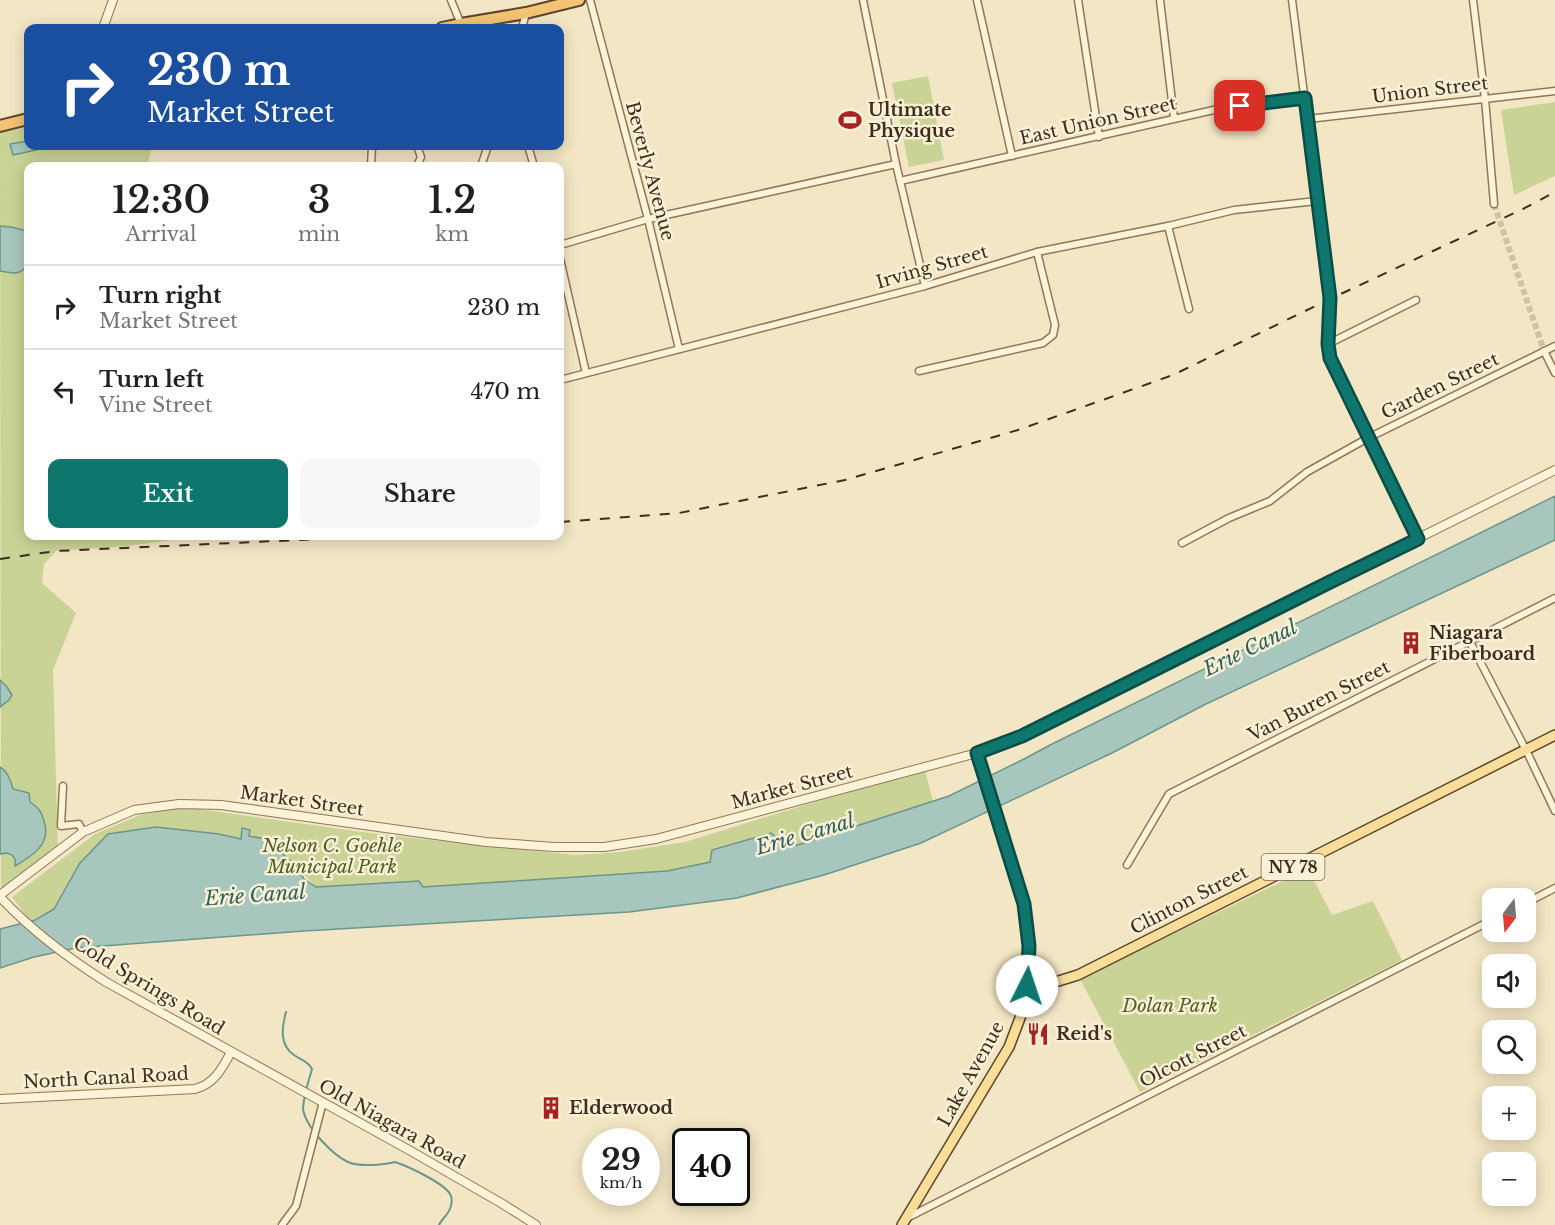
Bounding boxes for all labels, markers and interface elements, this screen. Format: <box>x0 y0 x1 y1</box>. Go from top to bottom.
text: 230 m <box>147 44 290 96</box>
icon: right <box>48 48 126 126</box>
street label: Union Street <box>1371 72 1490 108</box>
pin <box>1214 80 1265 131</box>
icon: arrive <box>1223 89 1256 122</box>
street label: East Union Street <box>1018 92 1179 150</box>
text: Market Street <box>147 96 335 129</box>
street label: Beverly Avenue <box>621 99 679 243</box>
place label: Ultimate Physique <box>868 99 955 142</box>
sports icon: Ultimate Physique <box>837 107 863 133</box>
text: 12:30 <box>112 178 210 223</box>
text: 3 <box>308 178 330 223</box>
text: 1.2 <box>428 178 476 223</box>
text: Arrival <box>126 222 196 246</box>
text: min <box>298 222 340 246</box>
text: km <box>435 222 469 246</box>
street label: Irving Street <box>873 240 991 293</box>
text: Turn right <box>99 282 221 309</box>
icon: right <box>48 291 81 324</box>
text: 230 m <box>467 294 540 321</box>
text: Market Street <box>99 309 238 333</box>
street label: Garden Street <box>1378 348 1503 424</box>
text: Turn left <box>99 366 204 393</box>
icon: left <box>48 375 81 408</box>
text: 470 m <box>470 378 540 405</box>
text: Vine Street <box>99 393 212 417</box>
button: Exit <box>48 459 288 528</box>
button: Share <box>300 459 540 528</box>
water label: Erie Canal <box>1198 615 1302 681</box>
place label: Niagara Fiberboard <box>1429 622 1536 665</box>
building icon: Niagara Fiberboard <box>1398 630 1424 656</box>
street label: Van Buren Street <box>1244 656 1394 747</box>
street label: Market Street <box>729 760 855 814</box>
street label: Market Street <box>239 781 366 821</box>
water label: Erie Canal <box>752 808 858 860</box>
park label: Nelson C. Goehle Municipal Park <box>261 835 402 878</box>
road number: NY 78 <box>1262 854 1324 880</box>
street label: Clinton Street <box>1126 861 1252 939</box>
water label: Erie Canal <box>203 879 307 911</box>
north arrow <box>1482 888 1536 942</box>
map controls <box>1482 888 1536 1206</box>
street label: Cold Springs Road <box>70 932 228 1040</box>
position arrow <box>995 954 1059 1018</box>
button: sound <box>1482 954 1536 1008</box>
park label: Dolan Park <box>1121 995 1218 1017</box>
street label: Lake Avenue <box>933 1018 1009 1130</box>
street label: Olcott Street <box>1136 1020 1250 1092</box>
button: search <box>1482 1020 1536 1074</box>
restaurant icon: Reid's <box>1025 1021 1051 1047</box>
place label: Reid's <box>1056 1023 1112 1045</box>
street label: North Canal Road <box>22 1063 190 1093</box>
street label: Old Niagara Road <box>315 1075 469 1173</box>
button: + <box>1482 1086 1536 1140</box>
building icon: Elderwood <box>538 1095 564 1121</box>
place label: Elderwood <box>569 1097 674 1119</box>
speed limit sign: 40 <box>672 1128 750 1206</box>
text: 29 <box>601 1141 641 1178</box>
button: − <box>1482 1152 1536 1206</box>
text: km/h <box>600 1173 642 1192</box>

